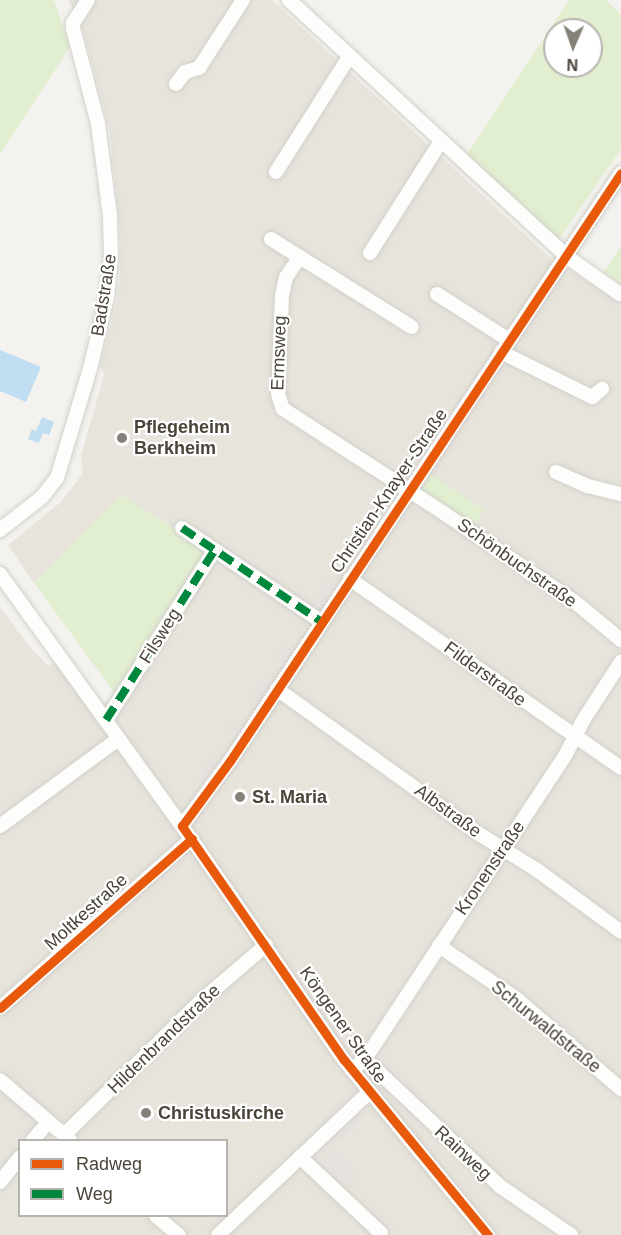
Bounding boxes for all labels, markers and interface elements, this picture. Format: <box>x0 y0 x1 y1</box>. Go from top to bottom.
north arrow <box>543 18 603 78</box>
text: N <box>566 56 578 73</box>
street label: Badstraße <box>87 252 121 338</box>
street label: Ermsweg <box>267 315 291 391</box>
street label: Christian-Knayer-Straße <box>326 405 452 577</box>
place label: Pflegeheim Berkheim <box>134 417 230 460</box>
marker: Pflegeheim Berkheim <box>115 431 129 445</box>
street label: Schönbuchstraße <box>453 514 581 612</box>
street label: Filsweg <box>135 604 185 668</box>
street label: Filderstraße <box>440 637 530 711</box>
street label: Albstraße <box>410 780 486 842</box>
place label: St. Maria <box>252 786 327 808</box>
marker: St. Maria <box>233 790 247 804</box>
street label: Kronenstraße <box>451 817 529 919</box>
street label: Moltkestraße <box>40 869 132 955</box>
street label: Köngener Straße <box>295 963 391 1087</box>
street label: Schurwaldstraße <box>487 976 605 1078</box>
street label: Hildenbrandstraße <box>103 980 225 1098</box>
place label: Christuskirche <box>158 1102 284 1124</box>
marker: Christuskirche <box>139 1106 153 1120</box>
street label: Rainweg <box>430 1121 496 1185</box>
legend <box>18 1139 228 1217</box>
text: Radweg <box>76 1154 142 1174</box>
text: Weg <box>76 1184 113 1204</box>

